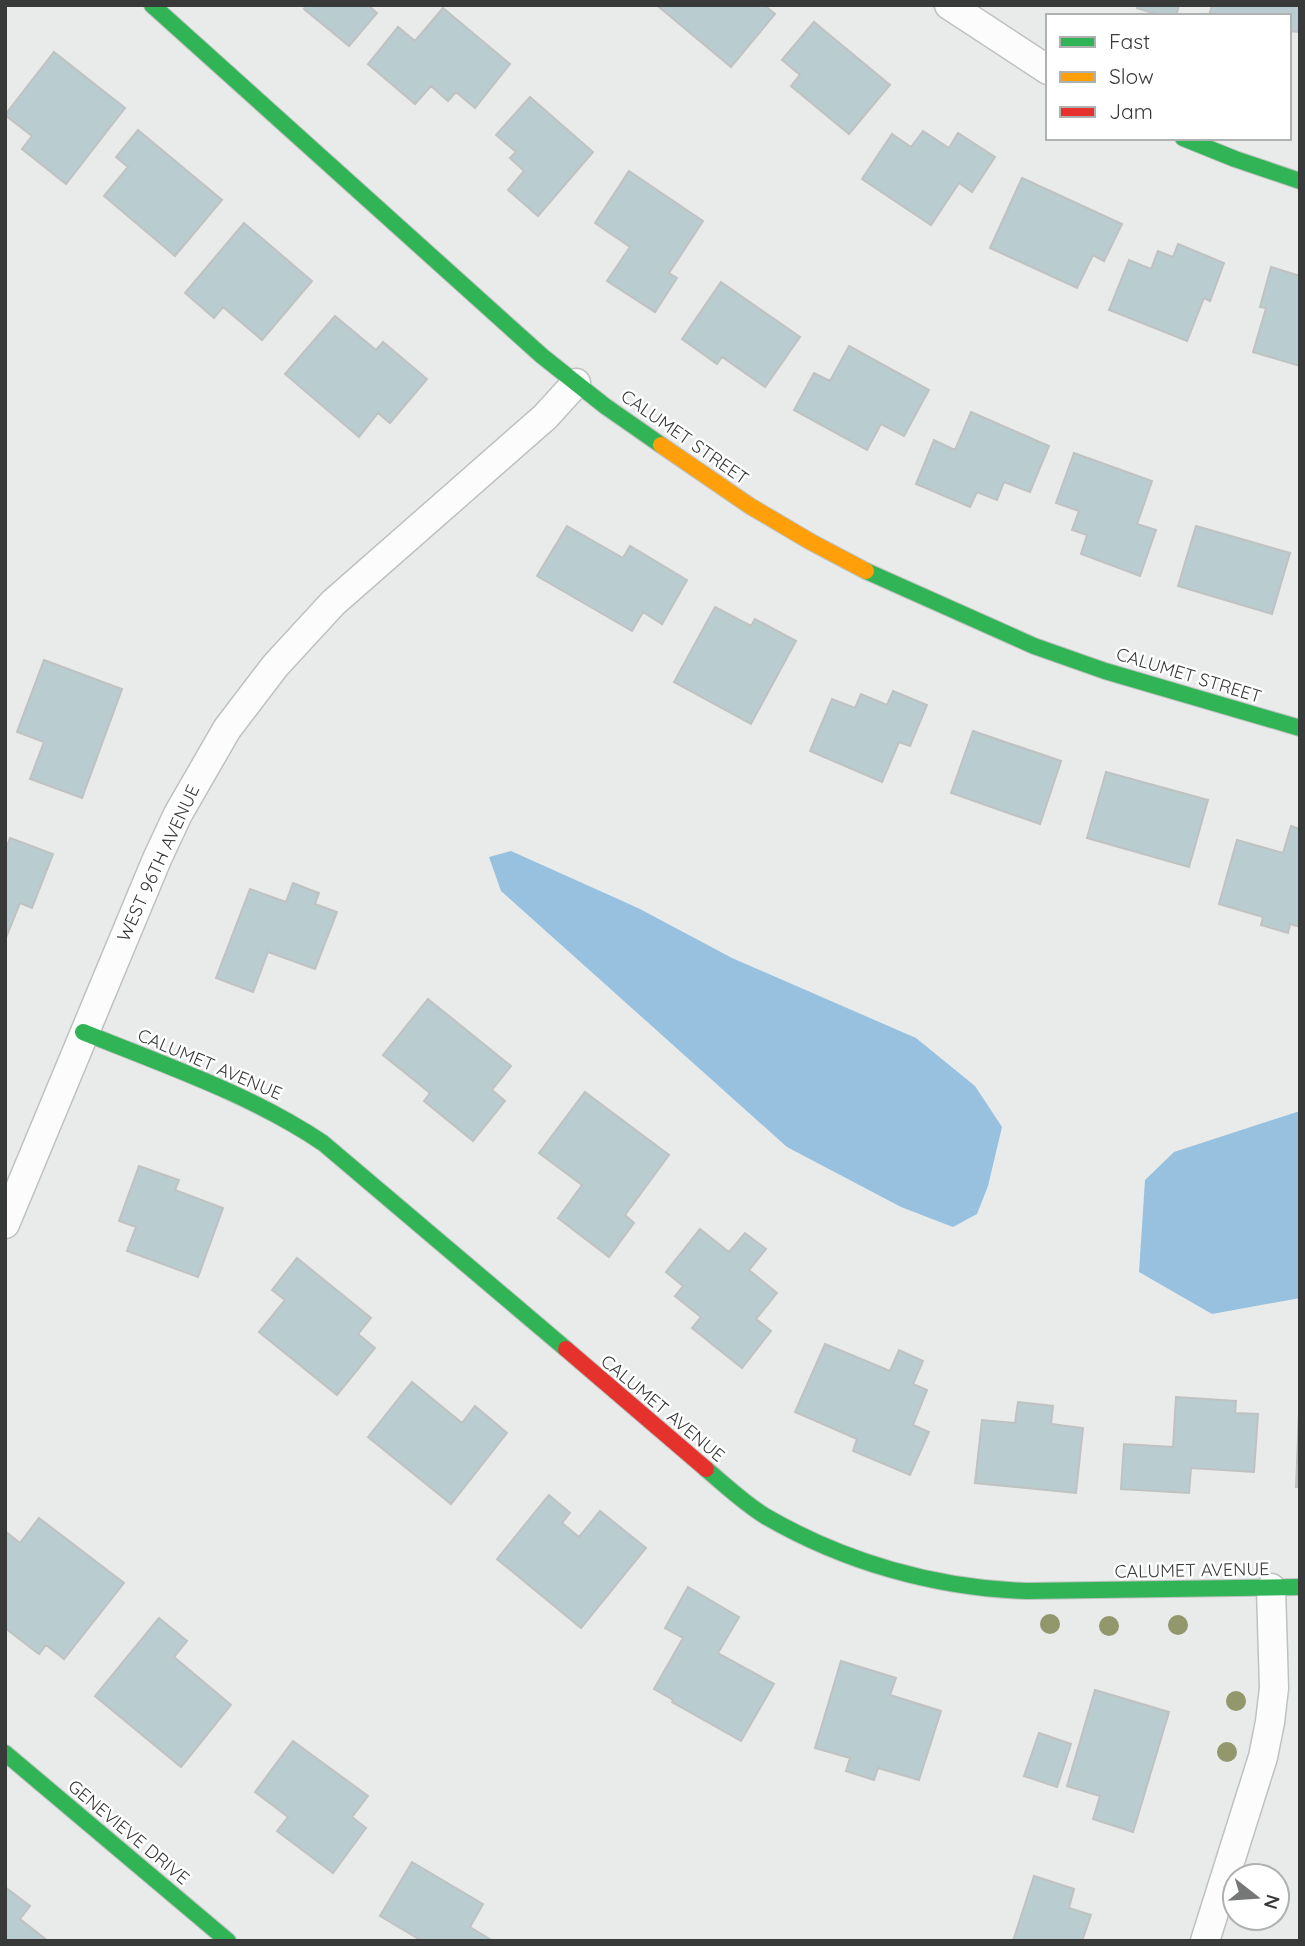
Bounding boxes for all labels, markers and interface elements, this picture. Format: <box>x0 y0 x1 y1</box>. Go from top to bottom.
legend <box>1046 14 1291 140</box>
text: Fast <box>1109 28 1150 54</box>
text: Slow <box>1109 63 1154 89</box>
text: Jam <box>1109 98 1153 124</box>
street label: CALUMET STREET <box>617 384 753 490</box>
street label: CALUMET STREET <box>1114 642 1265 708</box>
street label: WEST 96TH AVENUE <box>112 781 204 945</box>
street label: CALUMET AVENUE <box>134 1023 286 1105</box>
street label: CALUMET AVENUE <box>596 1349 730 1467</box>
street label: CALUMET AVENUE <box>1114 1557 1270 1583</box>
street label: GENEVIEVE DRIVE <box>64 1774 194 1890</box>
north arrow <box>1221 1862 1291 1932</box>
text: N <box>1259 1892 1286 1912</box>

